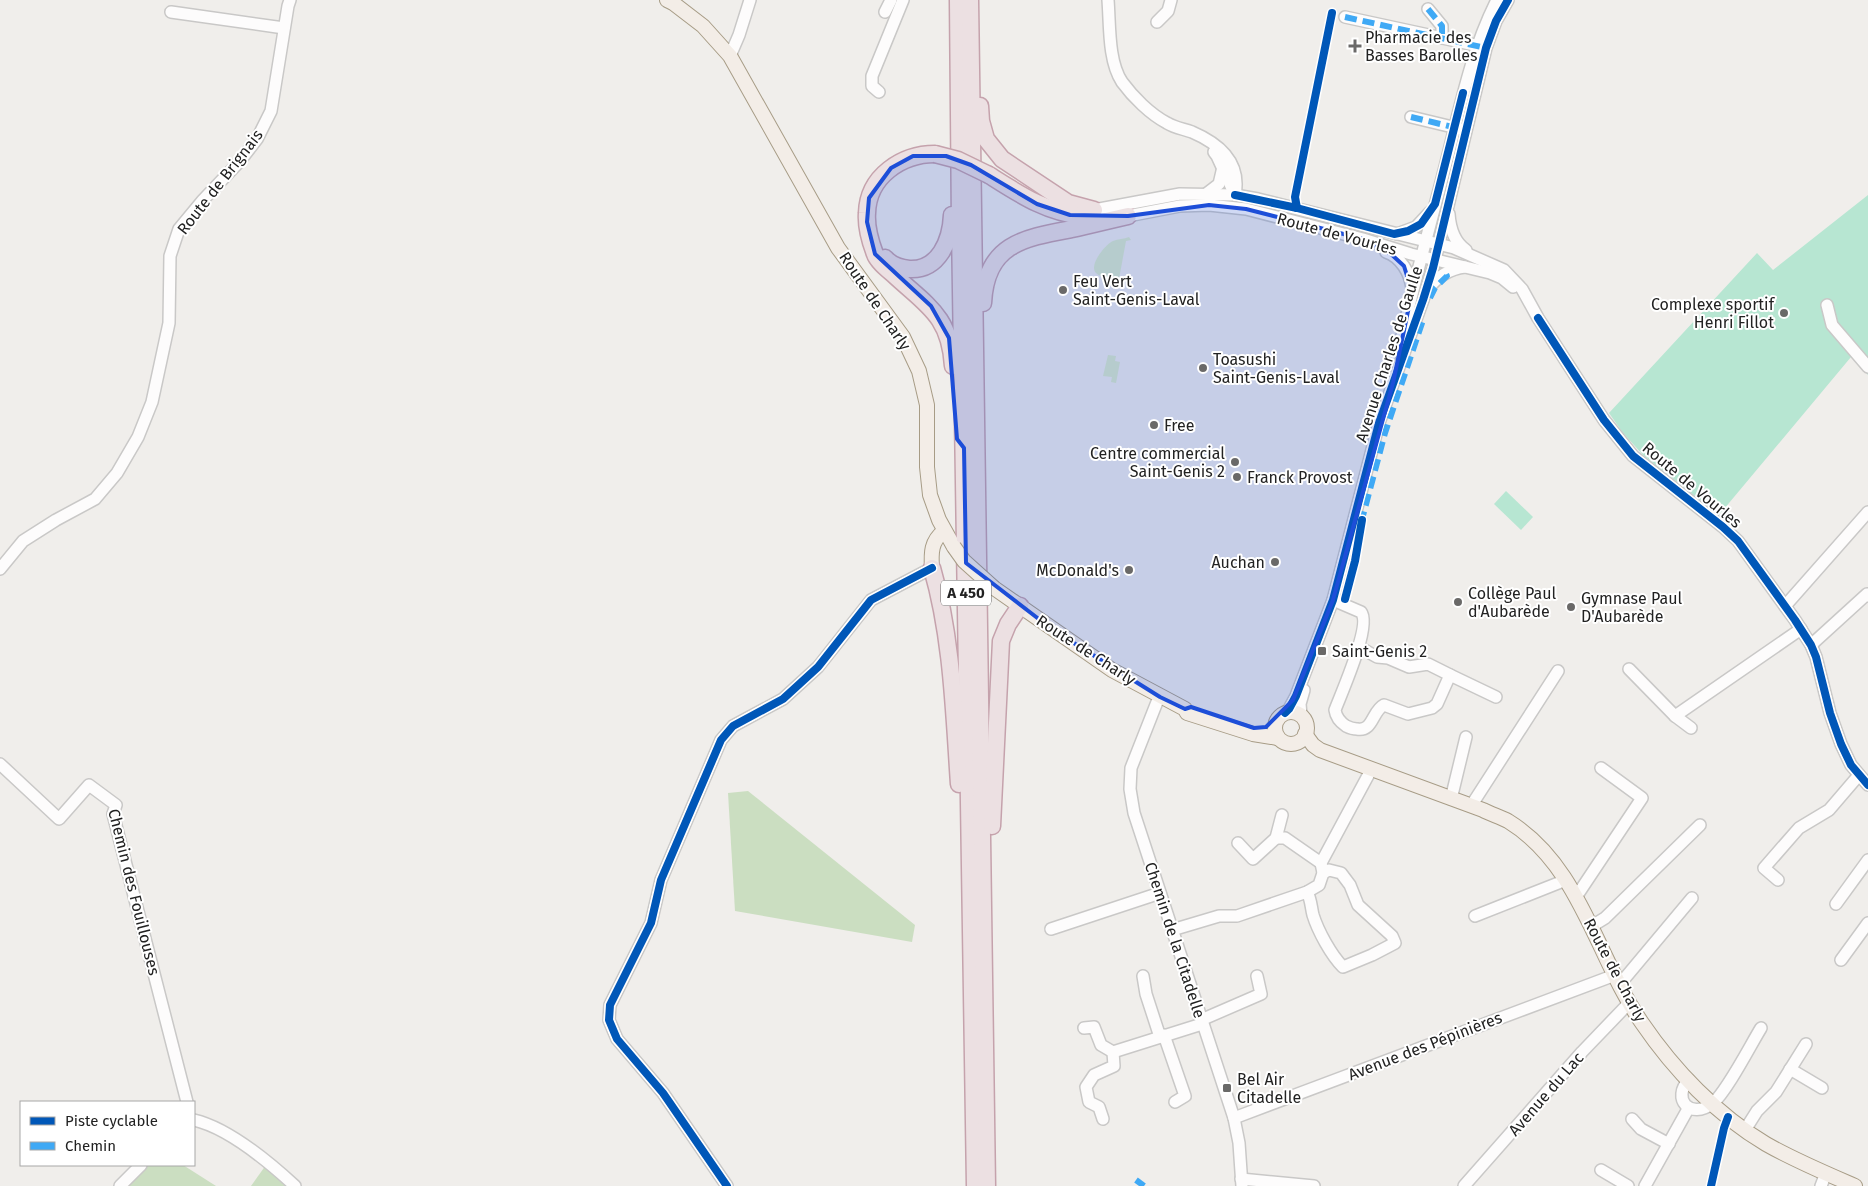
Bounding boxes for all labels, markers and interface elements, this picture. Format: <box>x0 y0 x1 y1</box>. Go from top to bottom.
place label: Pharmacie des Basses Barolles <box>1365 28 1477 65</box>
marker: Pharmacie des Basses Barolles <box>1349 40 1361 52</box>
street label: Route de Brignais <box>173 126 267 238</box>
street label: Route de Vourles <box>1275 209 1399 259</box>
street label: Route de Charly <box>835 248 915 354</box>
street label: Avenue Charles de Gaulle <box>1352 264 1426 444</box>
place label: Feu Vert Saint-Genis-Laval <box>1073 272 1200 309</box>
marker: Feu Vert Saint-Genis-Laval <box>1057 284 1069 296</box>
place label: Complexe sportif Henri Fillot <box>1651 295 1776 332</box>
marker: Complexe sportif Henri Fillot <box>1778 307 1790 319</box>
place label: Toasushi Saint-Genis-Laval <box>1213 350 1340 387</box>
marker: Toasushi Saint-Genis-Laval <box>1197 362 1209 374</box>
place label: Free <box>1164 416 1194 435</box>
marker: Free <box>1148 419 1160 431</box>
street label: Route de Vourles <box>1639 438 1745 532</box>
place label: Centre commercial Saint-Genis 2 <box>1090 444 1225 481</box>
marker: Centre commercial Saint-Genis 2 <box>1229 456 1241 468</box>
place label: Franck Provost <box>1247 468 1353 487</box>
marker: Franck Provost <box>1231 471 1243 483</box>
place label: Auchan <box>1211 553 1265 572</box>
marker: Auchan <box>1269 556 1281 568</box>
place label: McDonald's <box>1036 561 1119 580</box>
marker: McDonald's <box>1123 564 1135 576</box>
road number: A 450 <box>941 580 991 606</box>
place label: Collège Paul d'Aubarède <box>1468 584 1556 621</box>
place label: Gymnase Paul D'Aubarède <box>1581 589 1682 626</box>
marker: Collège Paul d'Aubarède <box>1452 596 1464 608</box>
marker: Gymnase Paul D'Aubarède <box>1565 601 1577 613</box>
street label: Route de Charly <box>1033 611 1139 689</box>
place label: Saint-Genis 2 <box>1332 642 1427 661</box>
marker: Saint-Genis 2 <box>1316 645 1328 657</box>
street label: Chemin des Fouillouses <box>104 807 164 977</box>
street label: Chemin de la Citadelle <box>1141 860 1209 1020</box>
street label: Route de Charly <box>1580 915 1650 1025</box>
street label: Avenue des Pépinières <box>1345 1008 1505 1084</box>
street label: Avenue du Lac <box>1505 1048 1588 1140</box>
place label: Bel Air Citadelle <box>1237 1070 1301 1107</box>
marker: Bel Air Citadelle <box>1221 1082 1233 1094</box>
legend <box>20 1101 195 1166</box>
text: Piste cyclable <box>65 1112 158 1130</box>
text: Chemin <box>65 1137 116 1155</box>

